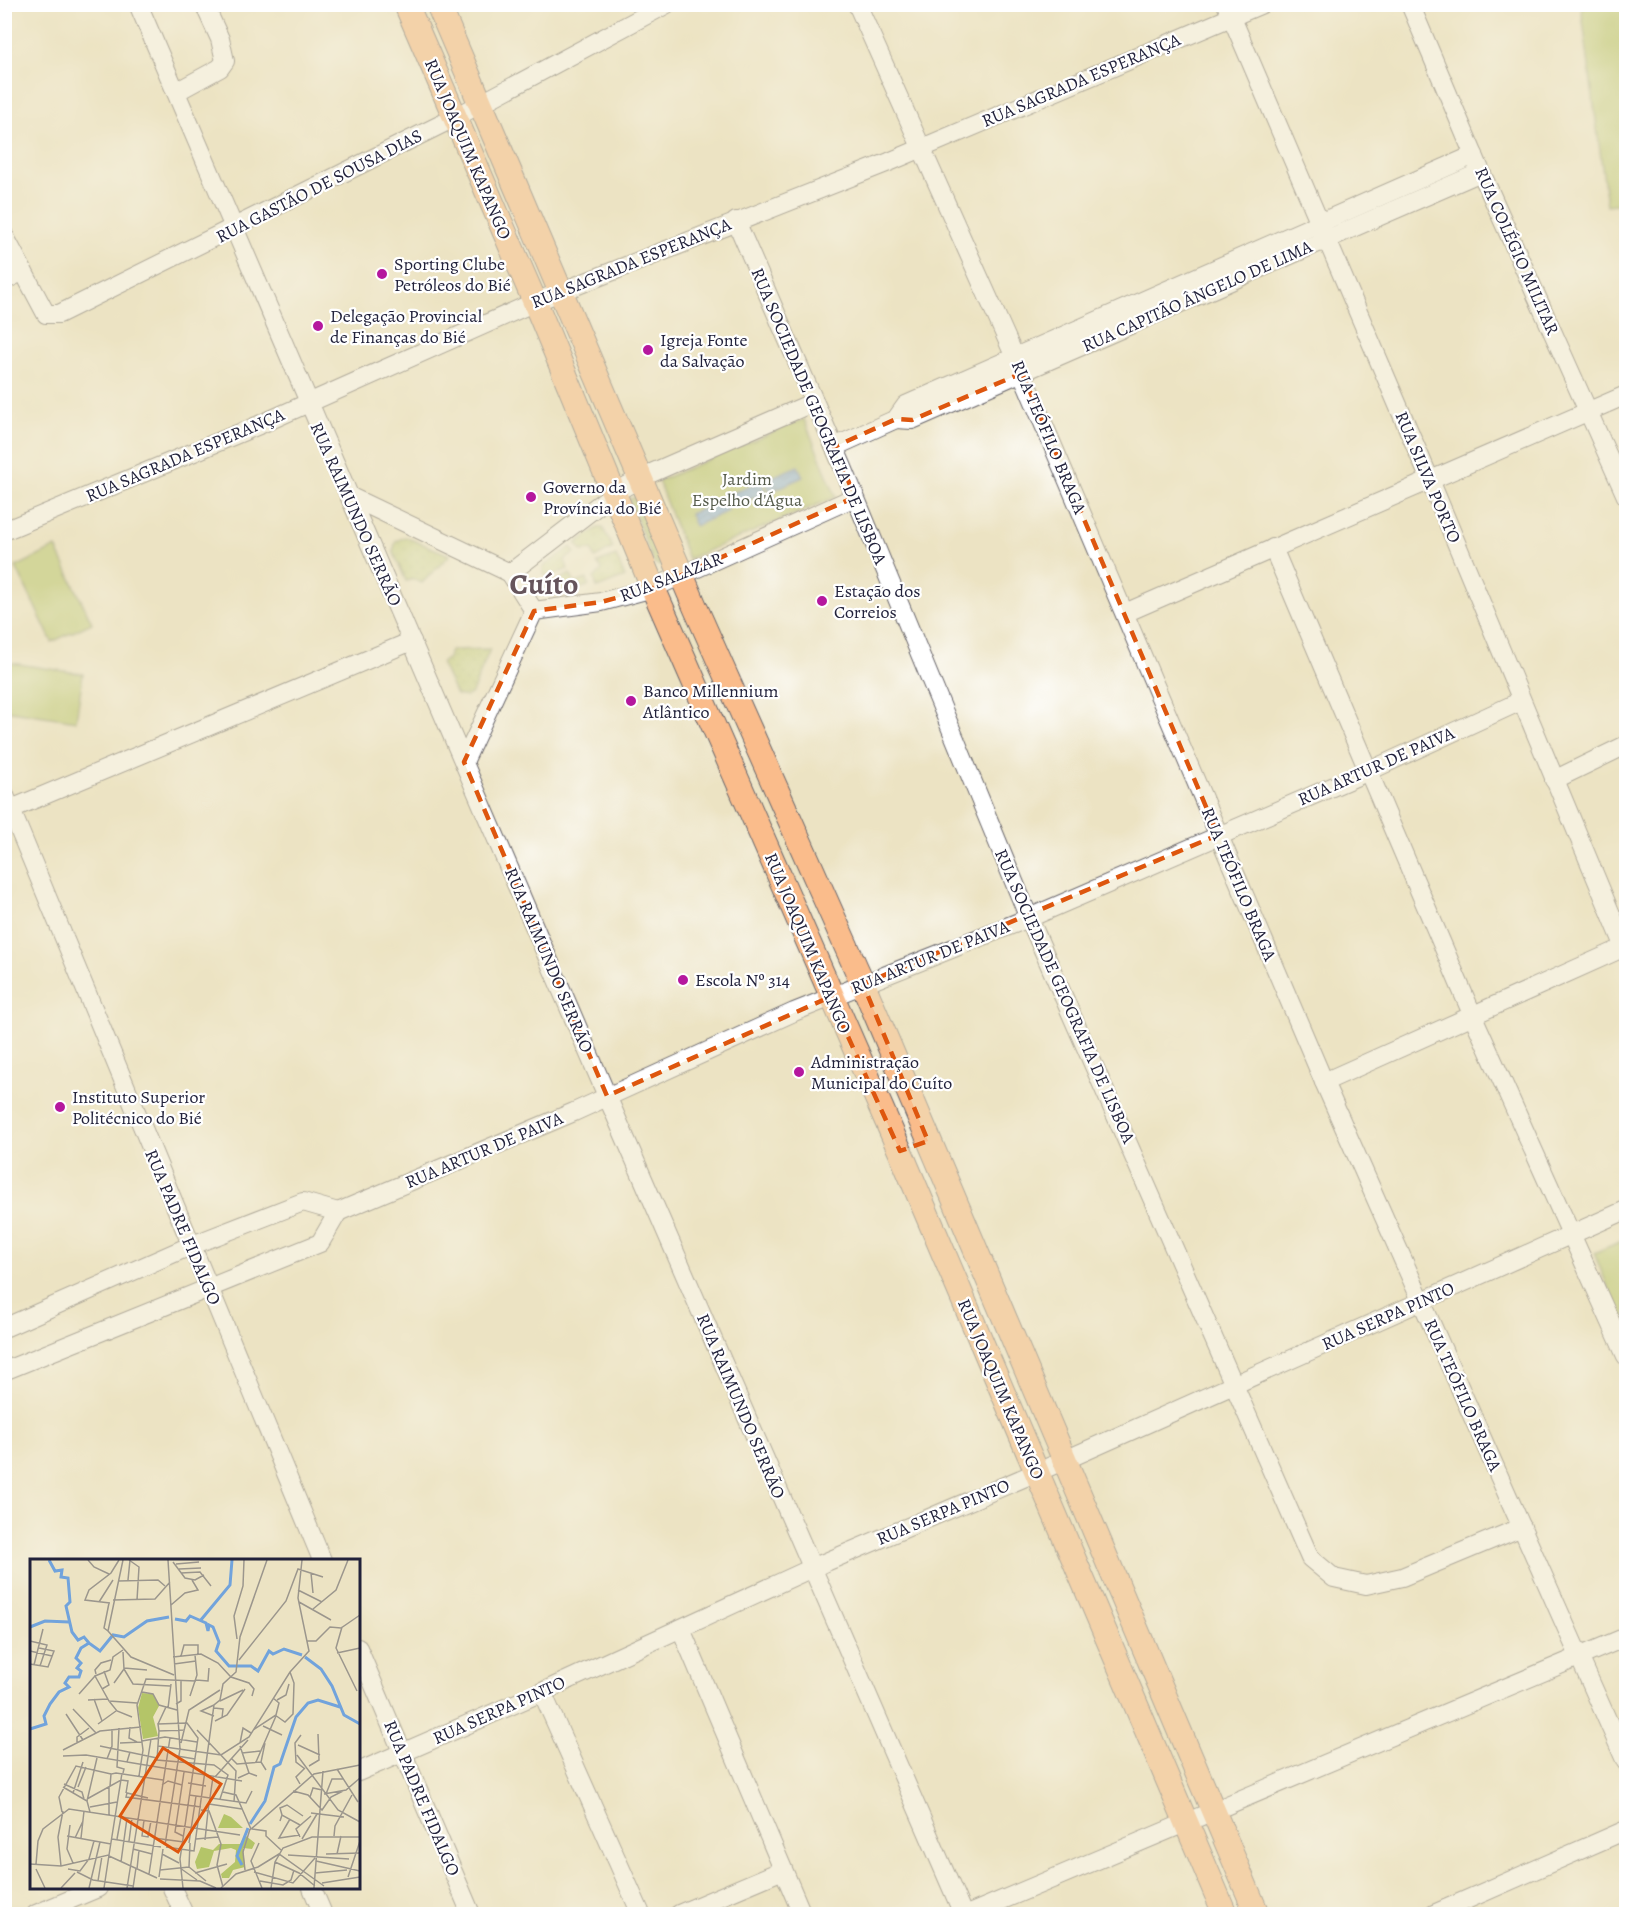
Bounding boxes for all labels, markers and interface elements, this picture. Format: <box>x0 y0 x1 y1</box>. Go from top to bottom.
street label: RUA SAGRADA ESPERANÇA <box>978 27 1184 133</box>
street label: RUA JOAQUIM KAPANGO <box>419 55 517 243</box>
street label: RUA GASTÃO DE SOUSA DIAS <box>212 123 426 249</box>
street label: RUA COLÉGIO MILITAR <box>1469 163 1565 339</box>
street label: RUA SAGRADA ESPERANÇA <box>527 212 735 314</box>
street label: RUA CAPITÃO ÂNGELO DE LIMA <box>1078 234 1316 358</box>
place label: Sporting Clube Petróleos do Bié <box>394 252 511 297</box>
street label: RUA SOCIEDADE GEOGRAFIA DE LISBOA <box>745 264 893 568</box>
marker: Sporting Clube Petróleos do Bié <box>375 267 389 281</box>
place label: Delegação Provincial de Finanças do Bié <box>330 304 483 349</box>
marker: Delegação Provincial de Finanças do Bié <box>311 319 325 333</box>
place label: Igreja Fonte da Salvação <box>660 328 748 373</box>
marker: Igreja Fonte da Salvação <box>641 343 655 357</box>
street label: RUA TEÓFILO BRAGA <box>1006 356 1092 518</box>
street label: RUA SAGRADA ESPERANÇA <box>82 402 288 508</box>
street label: RUA SILVA PORTO <box>1389 407 1467 547</box>
street label: RUA RAIMUNDO SERRÃO <box>305 418 407 610</box>
park label: Jardim Espelho d'Água <box>692 467 803 512</box>
place label: Governo da Província do Bié <box>543 475 662 520</box>
marker: Governo da Província do Bié <box>524 490 538 504</box>
street label: RUA SALAZAR <box>616 546 726 608</box>
district label: Cuíto <box>510 564 578 604</box>
place label: Estação dos Correios <box>834 579 920 624</box>
marker: Estação dos Correios <box>815 594 829 608</box>
place label: Banco Millennium Atlântico <box>642 679 778 724</box>
marker: Banco Millennium Atlântico <box>624 694 638 708</box>
street label: RUA ARTUR DE PAIVA <box>1294 720 1459 811</box>
street label: RUA TEÓFILO BRAGA <box>1196 803 1282 965</box>
street label: RUA SOCIEDADE GEOGRAFIA DE LISBOA <box>989 845 1141 1148</box>
street label: RUA JOAQUIM KAPANGO <box>759 849 857 1037</box>
street label: RUA RAIMUNDO SERRÃO <box>499 864 599 1056</box>
street label: RUA ARTUR DE PAIVA <box>847 914 1013 1000</box>
place label: Escola Nº 314 <box>695 968 790 992</box>
marker: Escola Nº 314 <box>676 973 690 987</box>
place label: Administração Municipal do Cuíto <box>810 1050 952 1095</box>
marker: Administração Municipal do Cuíto <box>792 1065 806 1079</box>
place label: Instituto Superior Politécnico do Bié <box>72 1085 205 1130</box>
marker: Instituto Superior Politécnico do Bié <box>53 1100 67 1114</box>
street label: RUA ARTUR DE PAIVA <box>402 1106 567 1194</box>
street label: RUA PADRE FIDALGO <box>139 1145 227 1309</box>
street label: RUA SERPA PINTO <box>1318 1276 1458 1356</box>
street label: RUA JOAQUIM KAPANGO <box>952 1295 1050 1483</box>
street label: RUA RAIMUNDO SERRÃO <box>691 1310 791 1502</box>
street label: RUA TEÓFILO BRAGA <box>1419 1315 1508 1476</box>
street label: RUA SERPA PINTO <box>873 1473 1013 1551</box>
inset map <box>30 1559 360 1889</box>
street label: RUA SERPA PINTO <box>429 1670 569 1750</box>
street label: RUA PADRE FIDALGO <box>378 1716 466 1880</box>

